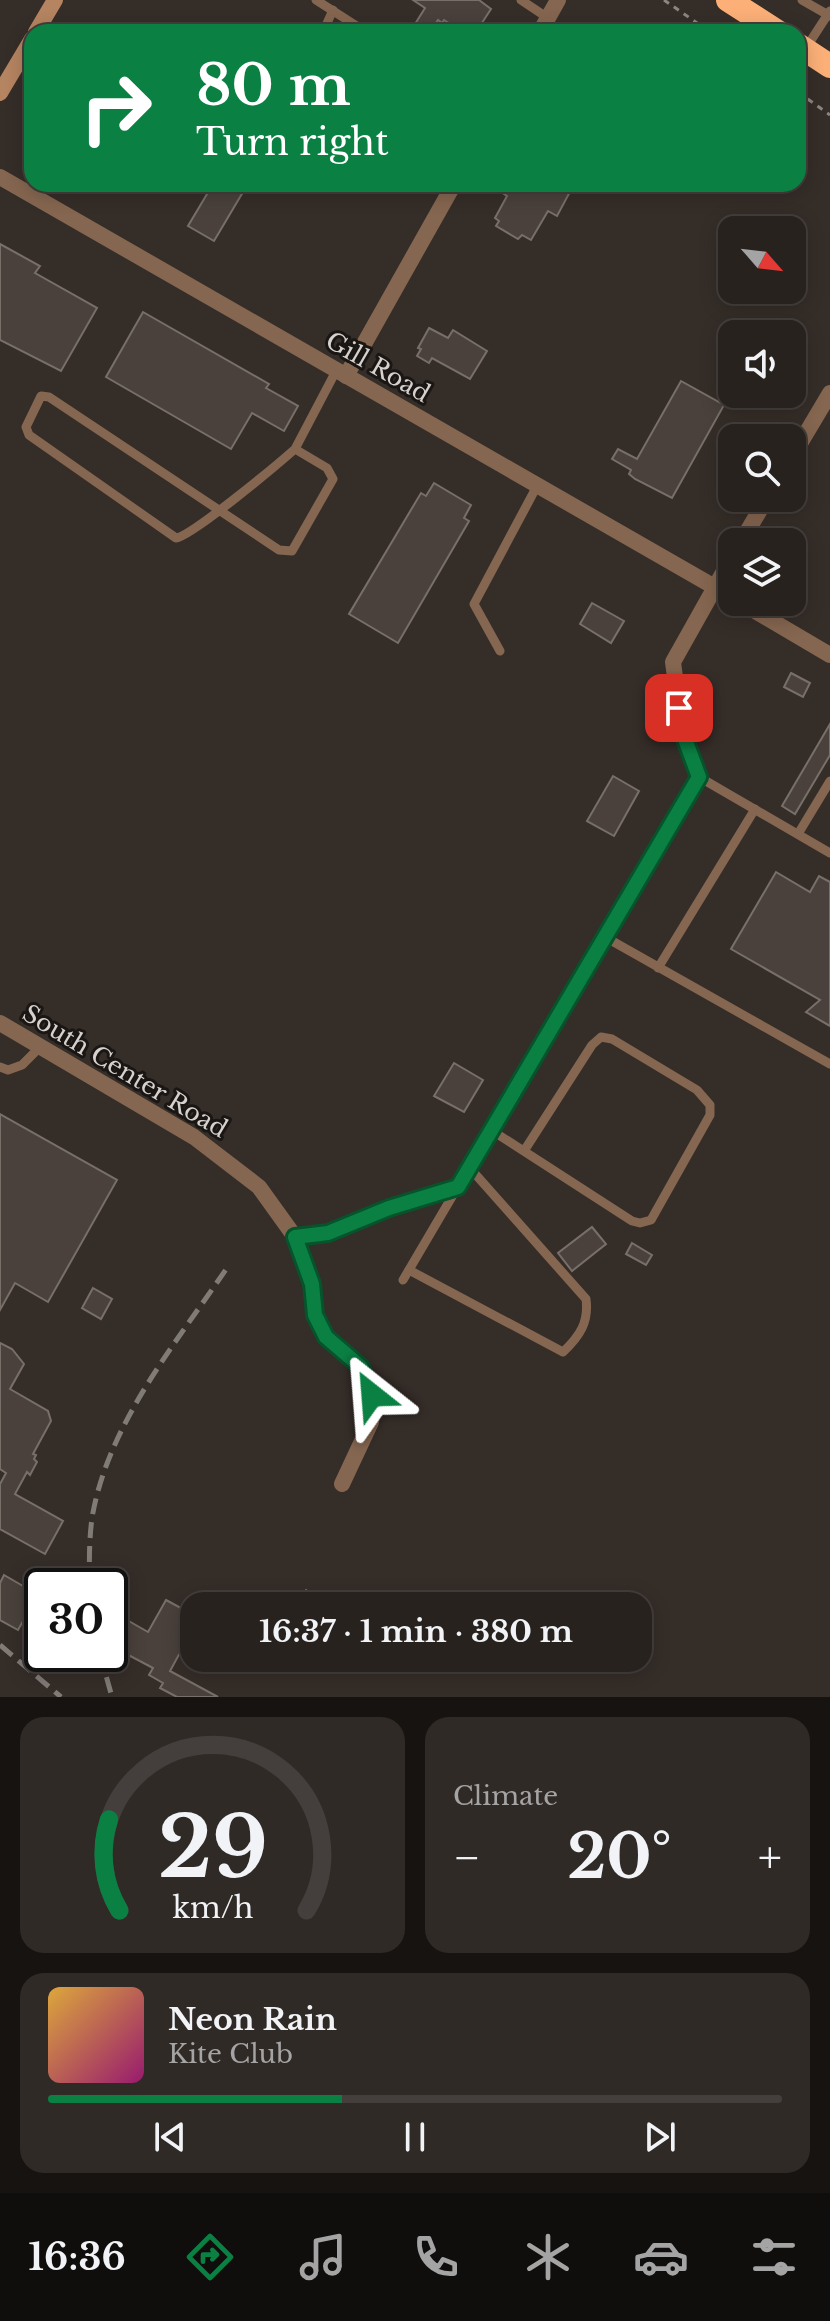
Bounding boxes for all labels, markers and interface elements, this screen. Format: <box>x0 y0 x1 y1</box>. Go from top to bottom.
text: 80 m <box>196 51 351 120</box>
icon: right <box>64 56 168 160</box>
text: Turn right <box>196 120 389 165</box>
north arrow <box>718 216 806 304</box>
map controls <box>718 216 806 616</box>
button: sound <box>718 320 806 408</box>
street label: Gill Road <box>321 326 435 408</box>
button: search <box>718 424 806 512</box>
button: layers <box>718 528 806 616</box>
pin <box>645 674 713 742</box>
icon: arrive <box>657 686 701 730</box>
street label: South Center Road <box>17 998 233 1144</box>
position arrow <box>330 1353 414 1437</box>
speed limit sign: 30 <box>24 1568 128 1672</box>
text: 16:37 · 1 min · 380 m <box>259 1613 573 1650</box>
text: Climate <box>453 1780 558 1812</box>
text: 29 <box>157 1796 268 1899</box>
text: 20° <box>567 1820 672 1894</box>
text: − <box>453 1830 481 1885</box>
text: + <box>758 1830 782 1885</box>
text: km/h <box>172 1890 253 1926</box>
text: Neon Rain <box>168 2001 337 2038</box>
text: Kite Club <box>168 2038 293 2070</box>
icon: previous <box>148 2115 192 2159</box>
icon: pause <box>393 2115 437 2159</box>
icon: next <box>638 2115 682 2159</box>
icon: directions <box>182 2229 238 2285</box>
icon: music <box>295 2229 351 2285</box>
icon: phone <box>408 2229 464 2285</box>
icon: climate <box>520 2229 576 2285</box>
icon: car <box>633 2229 689 2285</box>
icon: filters <box>746 2229 802 2285</box>
text: 16:36 <box>28 2235 126 2280</box>

